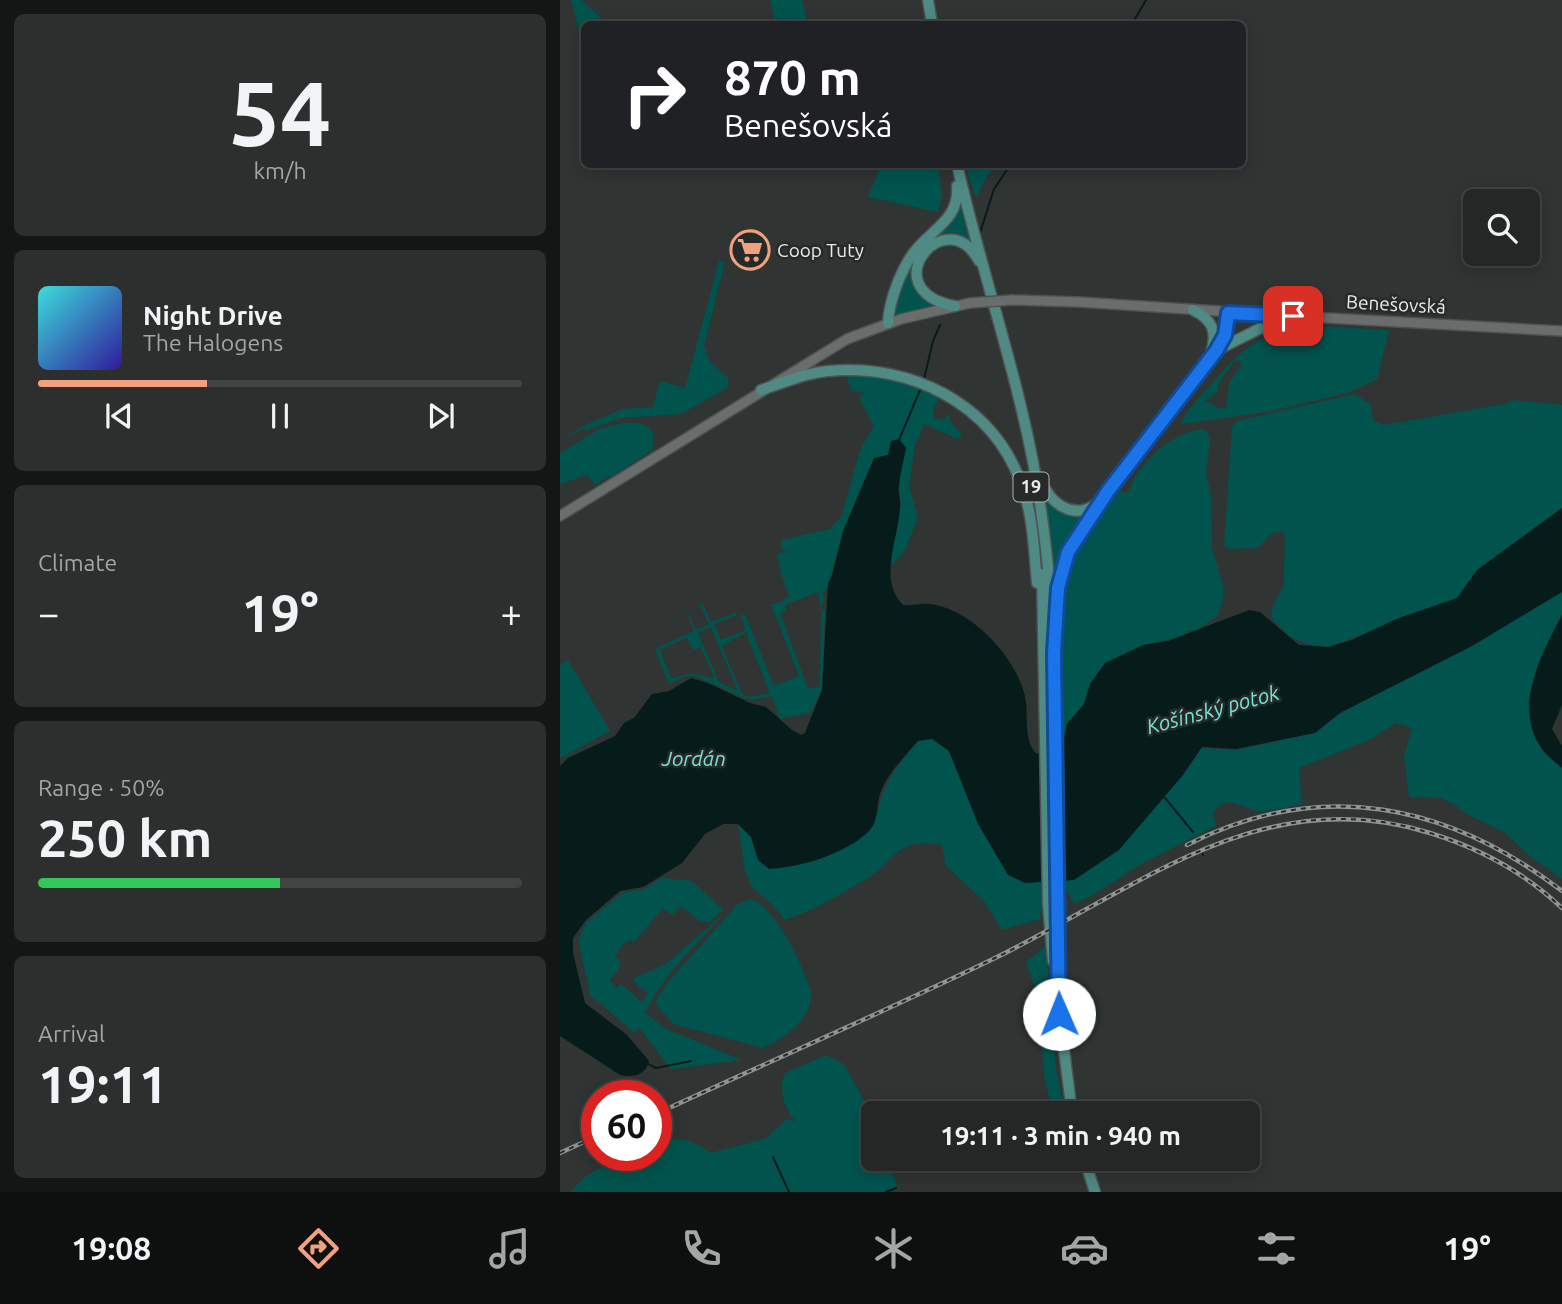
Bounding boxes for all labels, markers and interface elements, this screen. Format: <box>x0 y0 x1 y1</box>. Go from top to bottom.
icon: right <box>609 49 700 140</box>
text: 870 m <box>724 49 861 104</box>
text: 54 <box>229 61 331 163</box>
text: Benešovská <box>724 107 893 143</box>
text: km/h <box>253 158 307 183</box>
map controls <box>1463 189 1540 266</box>
button: search <box>1463 189 1540 266</box>
supermarket icon: Coop Tuty <box>729 229 771 271</box>
place label: Coop Tuty <box>777 239 864 261</box>
pin <box>1263 286 1323 346</box>
street label: Benešovská <box>1345 290 1447 318</box>
icon: arrive <box>1274 297 1312 335</box>
text: Night Drive <box>143 301 283 330</box>
text: The Halogens <box>143 330 283 355</box>
icon: previous <box>100 397 138 435</box>
icon: pause <box>261 397 299 435</box>
icon: next <box>422 397 460 435</box>
road number: 19 <box>1014 472 1049 502</box>
text: Climate <box>38 550 117 575</box>
text: 19° <box>241 584 319 642</box>
text: − <box>38 592 59 634</box>
text: + <box>501 592 522 634</box>
water label: Košínský potok <box>1144 680 1282 738</box>
water label: Jordán <box>661 746 726 770</box>
text: Range · 50% <box>38 775 165 800</box>
text: 250 km <box>38 809 212 867</box>
position arrow <box>1022 977 1096 1051</box>
text: Arrival <box>38 1021 105 1046</box>
text: 19:11 <box>38 1055 168 1113</box>
speed limit sign: 60 <box>581 1080 672 1171</box>
text: 19:11 · 3 min · 940 m <box>940 1121 1181 1150</box>
icon: directions <box>294 1224 343 1273</box>
icon: music <box>485 1224 534 1273</box>
icon: phone <box>677 1224 726 1273</box>
icon: climate <box>869 1224 918 1273</box>
icon: car <box>1060 1224 1109 1273</box>
icon: filters <box>1252 1224 1301 1273</box>
text: 19:08 <box>71 1230 151 1266</box>
text: 19° <box>1443 1230 1491 1266</box>

